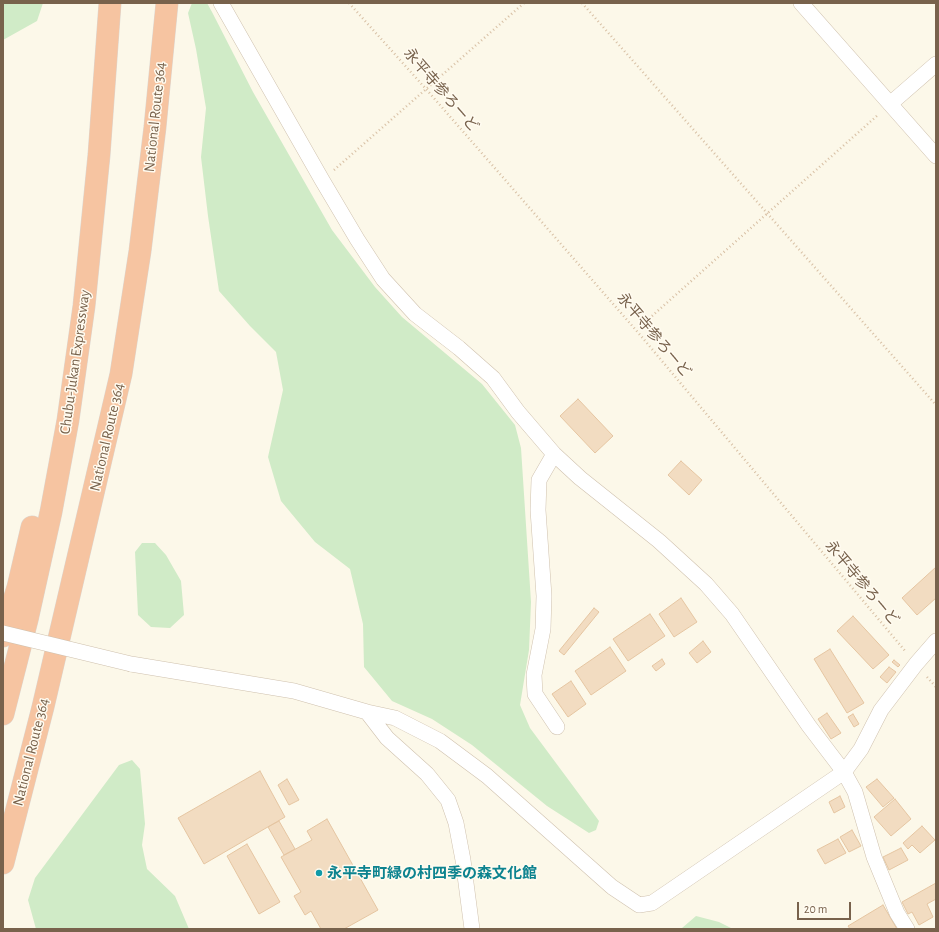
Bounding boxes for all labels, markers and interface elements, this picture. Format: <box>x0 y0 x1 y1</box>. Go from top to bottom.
street label: 永平寺参ろーど <box>400 44 482 136</box>
street label: National Route 364 <box>140 61 170 173</box>
street label: Chubu-Jukan Expressway <box>56 289 94 435</box>
street label: 永平寺参ろーど <box>613 289 695 381</box>
street label: National Route 364 <box>86 381 128 493</box>
street label: 永平寺参ろーど <box>821 537 903 629</box>
street label: National Route 364 <box>9 696 53 808</box>
place label: 永平寺町緑の村四季の森文化館 <box>327 864 537 882</box>
marker: 永平寺町緑の村四季の森文化館 <box>314 868 324 878</box>
scale bar <box>799 894 853 920</box>
text: 20 m <box>804 903 827 915</box>

